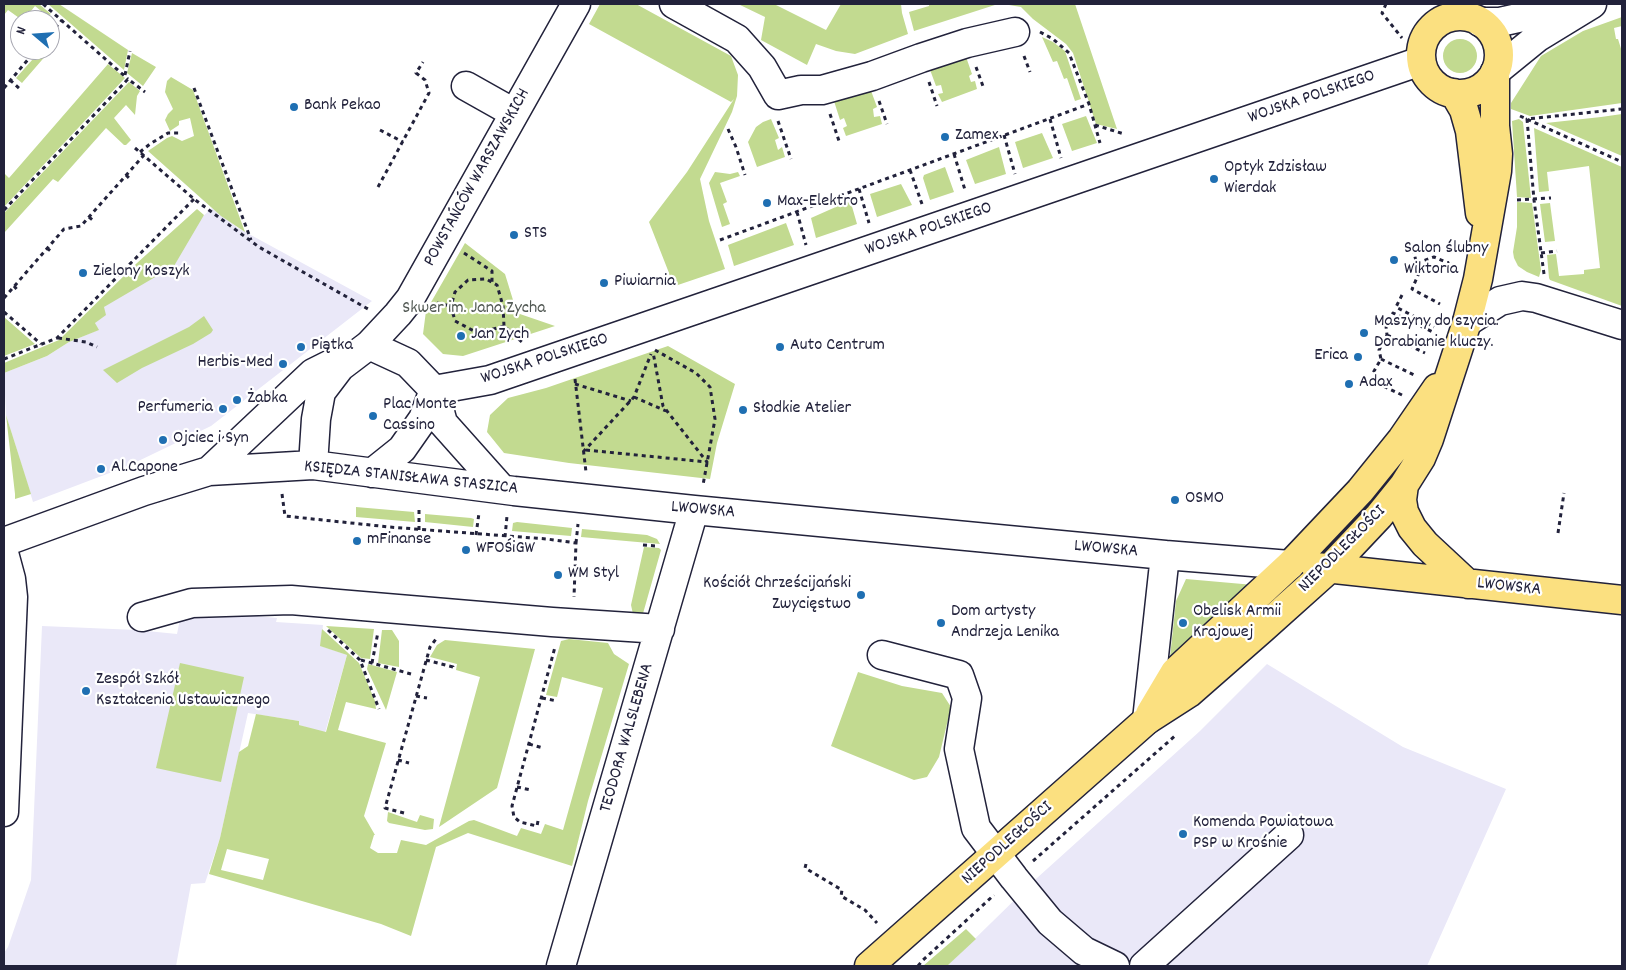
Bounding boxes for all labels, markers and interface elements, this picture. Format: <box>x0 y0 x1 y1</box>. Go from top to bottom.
north arrow <box>10 10 60 60</box>
text: N <box>11 24 32 37</box>
street label: WOJSKA POLSKIEGO <box>1246 66 1378 130</box>
street label: POWSTAŃCÓW WARSZAWSKICH <box>420 85 536 271</box>
place label: Bank Pekao <box>304 96 381 118</box>
marker: Bank Pekao <box>288 101 300 113</box>
place label: Zamex <box>955 126 998 148</box>
marker: Zamex <box>939 131 951 143</box>
place label: Optyk Zdzisław Wierdak <box>1224 158 1327 200</box>
marker: Optyk Zdzisław Wierdak <box>1208 173 1220 185</box>
place label: Max-Elektro <box>777 192 858 214</box>
marker: Max-Elektro <box>761 197 773 209</box>
street label: WOJSKA POLSKIEGO <box>863 198 995 262</box>
place label: STS <box>524 224 547 246</box>
marker: STS <box>508 229 520 241</box>
place label: Salon ślubny Wiktoria <box>1404 239 1488 282</box>
marker: Salon ślubny Wiktoria <box>1388 254 1400 266</box>
place label: Zielony Koszyk <box>93 262 190 284</box>
marker: Zielony Koszyk <box>77 267 89 279</box>
place label: Piwiarnia <box>614 272 676 294</box>
marker: Piwiarnia <box>598 277 610 289</box>
park label: Skwer im. Jana Zycha <box>402 299 546 321</box>
place label: Maszyny do szycia. Dorabianie kluczy. <box>1374 312 1499 354</box>
place label: Jan Zych <box>471 325 529 347</box>
marker: Maszyny do szycia. Dorabianie kluczy. <box>1358 327 1370 339</box>
street label: WOJSKA POLSKIEGO <box>479 329 611 391</box>
marker: Jan Zych <box>455 330 467 342</box>
place label: Piątka <box>311 336 353 358</box>
place label: Auto Centrum <box>790 336 885 358</box>
marker: Piątka <box>295 341 307 353</box>
marker: Auto Centrum <box>774 341 786 353</box>
place label: Erica <box>1314 346 1348 368</box>
marker: Erica <box>1352 351 1364 363</box>
place label: Herbis-Med <box>197 353 273 375</box>
marker: Herbis-Med <box>277 358 289 370</box>
place label: Adax <box>1359 373 1392 395</box>
marker: Adax <box>1343 378 1355 390</box>
place label: Żabka <box>247 389 287 411</box>
marker: Żabka <box>231 394 243 406</box>
place label: Plac Monte Cassino <box>383 395 457 438</box>
place label: Perfumeria <box>137 398 213 420</box>
place label: Słodkie Atelier <box>753 399 851 421</box>
marker: Perfumeria <box>217 403 229 415</box>
marker: Słodkie Atelier <box>737 404 749 416</box>
marker: Plac Monte Cassino <box>367 410 379 422</box>
place label: Ojciec i Syn <box>173 429 249 451</box>
marker: Ojciec i Syn <box>157 434 169 446</box>
street label: KSIĘDZA STANISŁAWA STASZICA <box>303 457 519 501</box>
place label: Al.Capone <box>111 458 178 480</box>
marker: Al.Capone <box>95 463 107 475</box>
place label: OSMO <box>1185 489 1224 511</box>
marker: OSMO <box>1169 494 1181 506</box>
street label: LWOWSKA <box>670 497 736 525</box>
street label: NIEPODLEGŁOŚCI <box>1295 502 1391 598</box>
place label: mFinanse <box>367 530 431 552</box>
marker: mFinanse <box>351 535 363 547</box>
street label: LWOWSKA <box>1073 536 1139 564</box>
place label: WFOŚiGW <box>476 539 535 561</box>
marker: WFOŚiGW <box>460 544 472 556</box>
place label: WM Styl <box>568 564 619 586</box>
marker: WM Styl <box>552 569 564 581</box>
place label: Kościół Chrześcijański Zwycięstwo <box>703 574 851 616</box>
street label: LWOWSKA <box>1476 574 1542 602</box>
marker: Kościół Chrześcijański Zwycięstwo <box>855 589 867 601</box>
place label: Dom artysty Andrzeja Lenika <box>951 602 1059 644</box>
place label: Obelisk Armii Krajowej <box>1193 602 1281 644</box>
marker: Dom artysty Andrzeja Lenika <box>935 617 947 629</box>
marker: Obelisk Armii Krajowej <box>1177 617 1189 629</box>
street label: TEODORA WALSLEBENA <box>596 661 660 815</box>
place label: Zespół Szkół Kształcenia Ustawicznego <box>96 670 270 712</box>
marker: Zespół Szkół Kształcenia Ustawicznego <box>80 685 92 697</box>
street label: NIEPODLEGŁOŚCI <box>958 798 1058 890</box>
place label: Komenda Powiatowa PSP w Krośnie <box>1193 813 1333 856</box>
marker: Komenda Powiatowa PSP w Krośnie <box>1177 828 1189 840</box>

